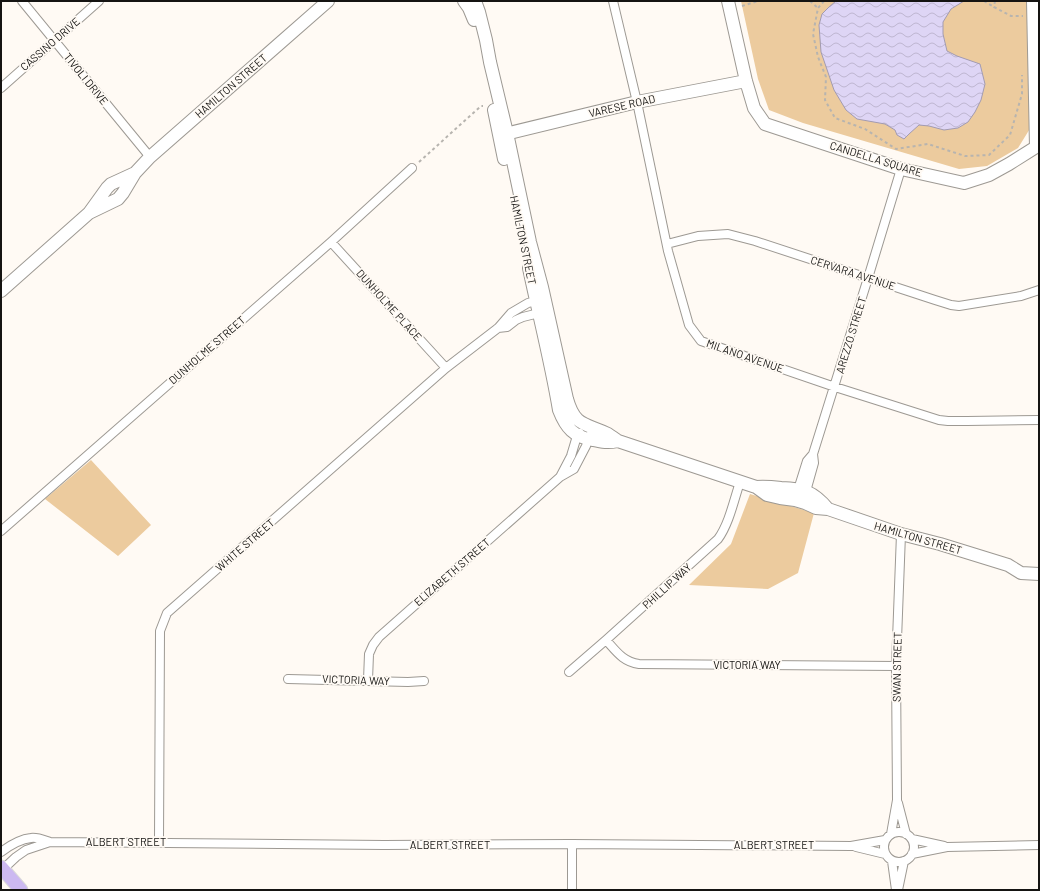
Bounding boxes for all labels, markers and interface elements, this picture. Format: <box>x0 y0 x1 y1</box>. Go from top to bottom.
street label: CASSINO DRIVE <box>17 14 82 73</box>
street label: TIVOLI DRIVE <box>62 50 111 107</box>
street label: HAMILTON STREET <box>192 51 269 120</box>
street label: VARESE ROAD <box>587 92 657 119</box>
street label: CANDELLA SQUARE <box>828 138 924 179</box>
street label: HAMILTON STREET <box>508 194 539 286</box>
street label: CERVARA AVENUE <box>809 253 898 292</box>
street label: DUNHOLME PLACE <box>354 266 425 343</box>
street label: AREZZO STREET <box>833 295 868 375</box>
street label: DUNHOLME STREET <box>166 313 248 386</box>
street label: MILANO AVENUE <box>705 336 786 375</box>
street label: WHITE STREET <box>213 516 277 574</box>
street label: HAMILTON STREET <box>873 519 964 556</box>
street label: ELIZABETH STREET <box>411 535 492 608</box>
street label: PHILLIP WAY <box>640 560 694 611</box>
street label: SWAN STREET <box>889 632 904 702</box>
street label: VICTORIA WAY <box>713 658 781 671</box>
street label: VICTORIA WAY <box>322 672 390 687</box>
street label: ALBERT STREET <box>86 835 166 848</box>
street label: ALBERT STREET <box>410 838 490 851</box>
street label: ALBERT STREET <box>734 838 814 851</box>

